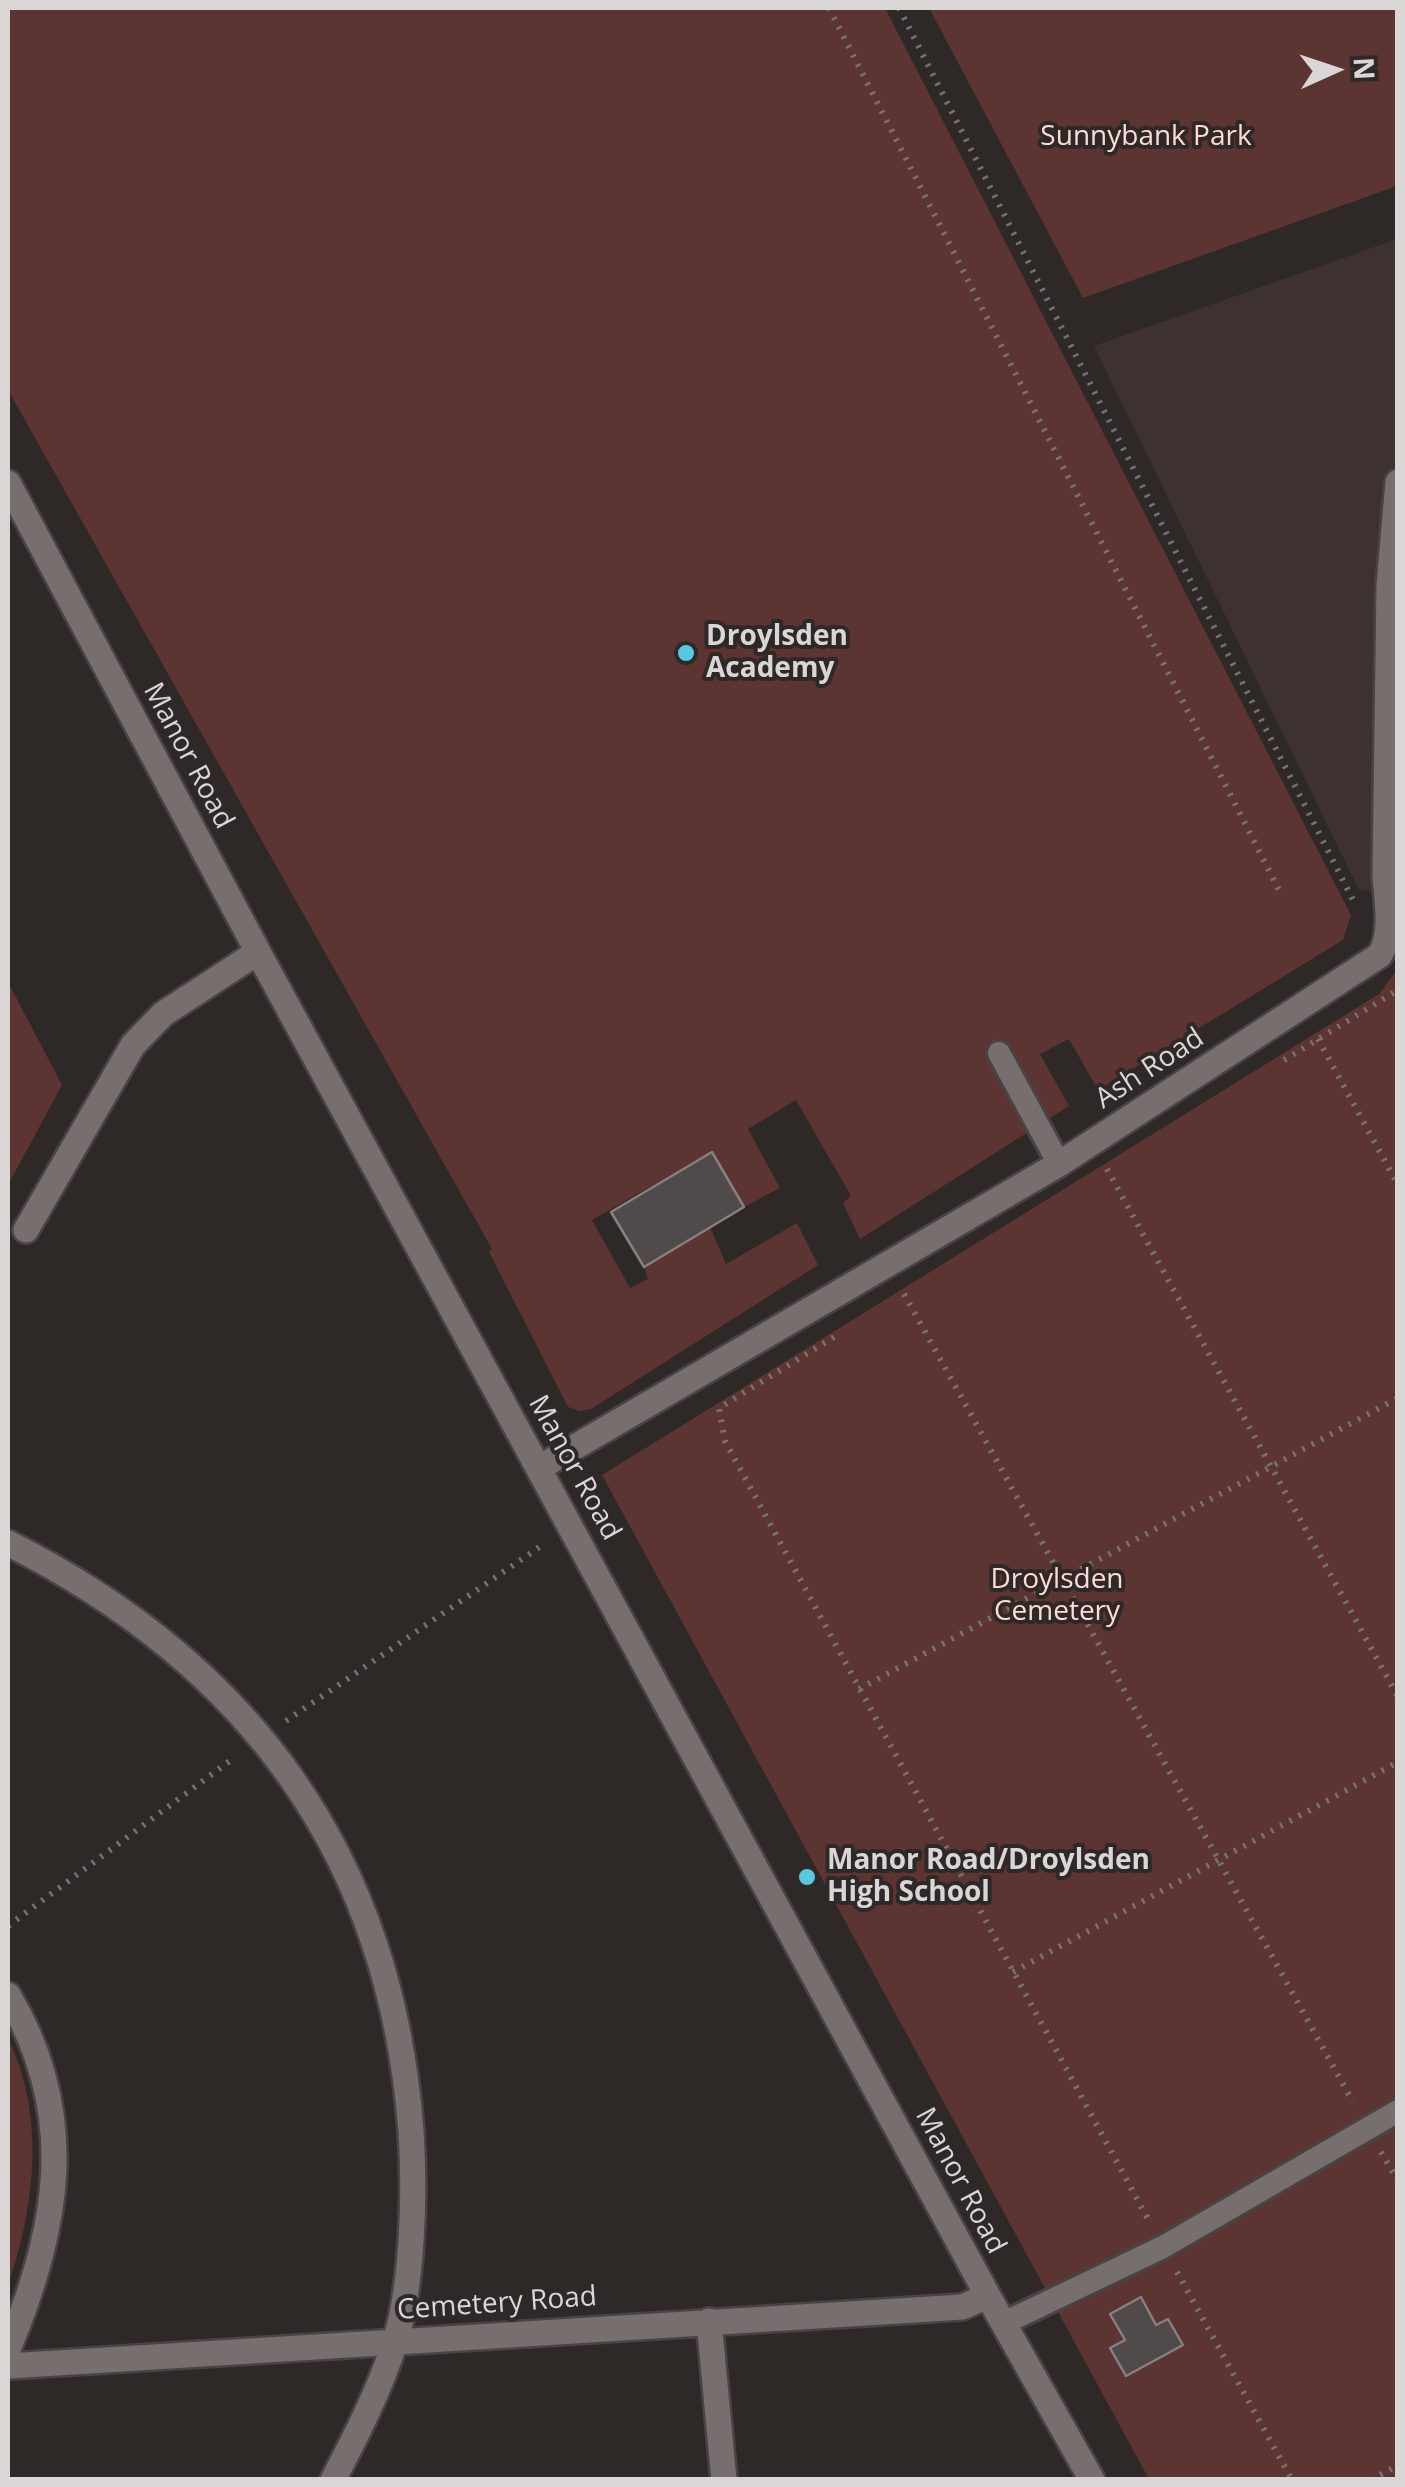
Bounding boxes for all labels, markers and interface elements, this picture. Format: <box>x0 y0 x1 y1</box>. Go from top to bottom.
north arrow <box>1285 20 1385 120</box>
text: N <box>1345 56 1385 81</box>
park label: Sunnybank Park <box>1040 120 1252 154</box>
place label: Droylsden Academy <box>706 620 848 686</box>
marker: Droylsden Academy <box>675 642 697 664</box>
street label: Manor Road <box>136 677 240 835</box>
street label: Ash Road <box>1090 1022 1210 1116</box>
street label: Manor Road <box>520 1390 628 1546</box>
park label: Droylsden Cemetery <box>990 1563 1124 1629</box>
place label: Manor Road/Droylsden High School <box>827 1844 1150 1910</box>
marker: Manor Road/Droylsden High School <box>796 1866 818 1888</box>
street label: Manor Road <box>908 2102 1012 2260</box>
street label: Cemetery Road <box>396 2280 598 2328</box>

